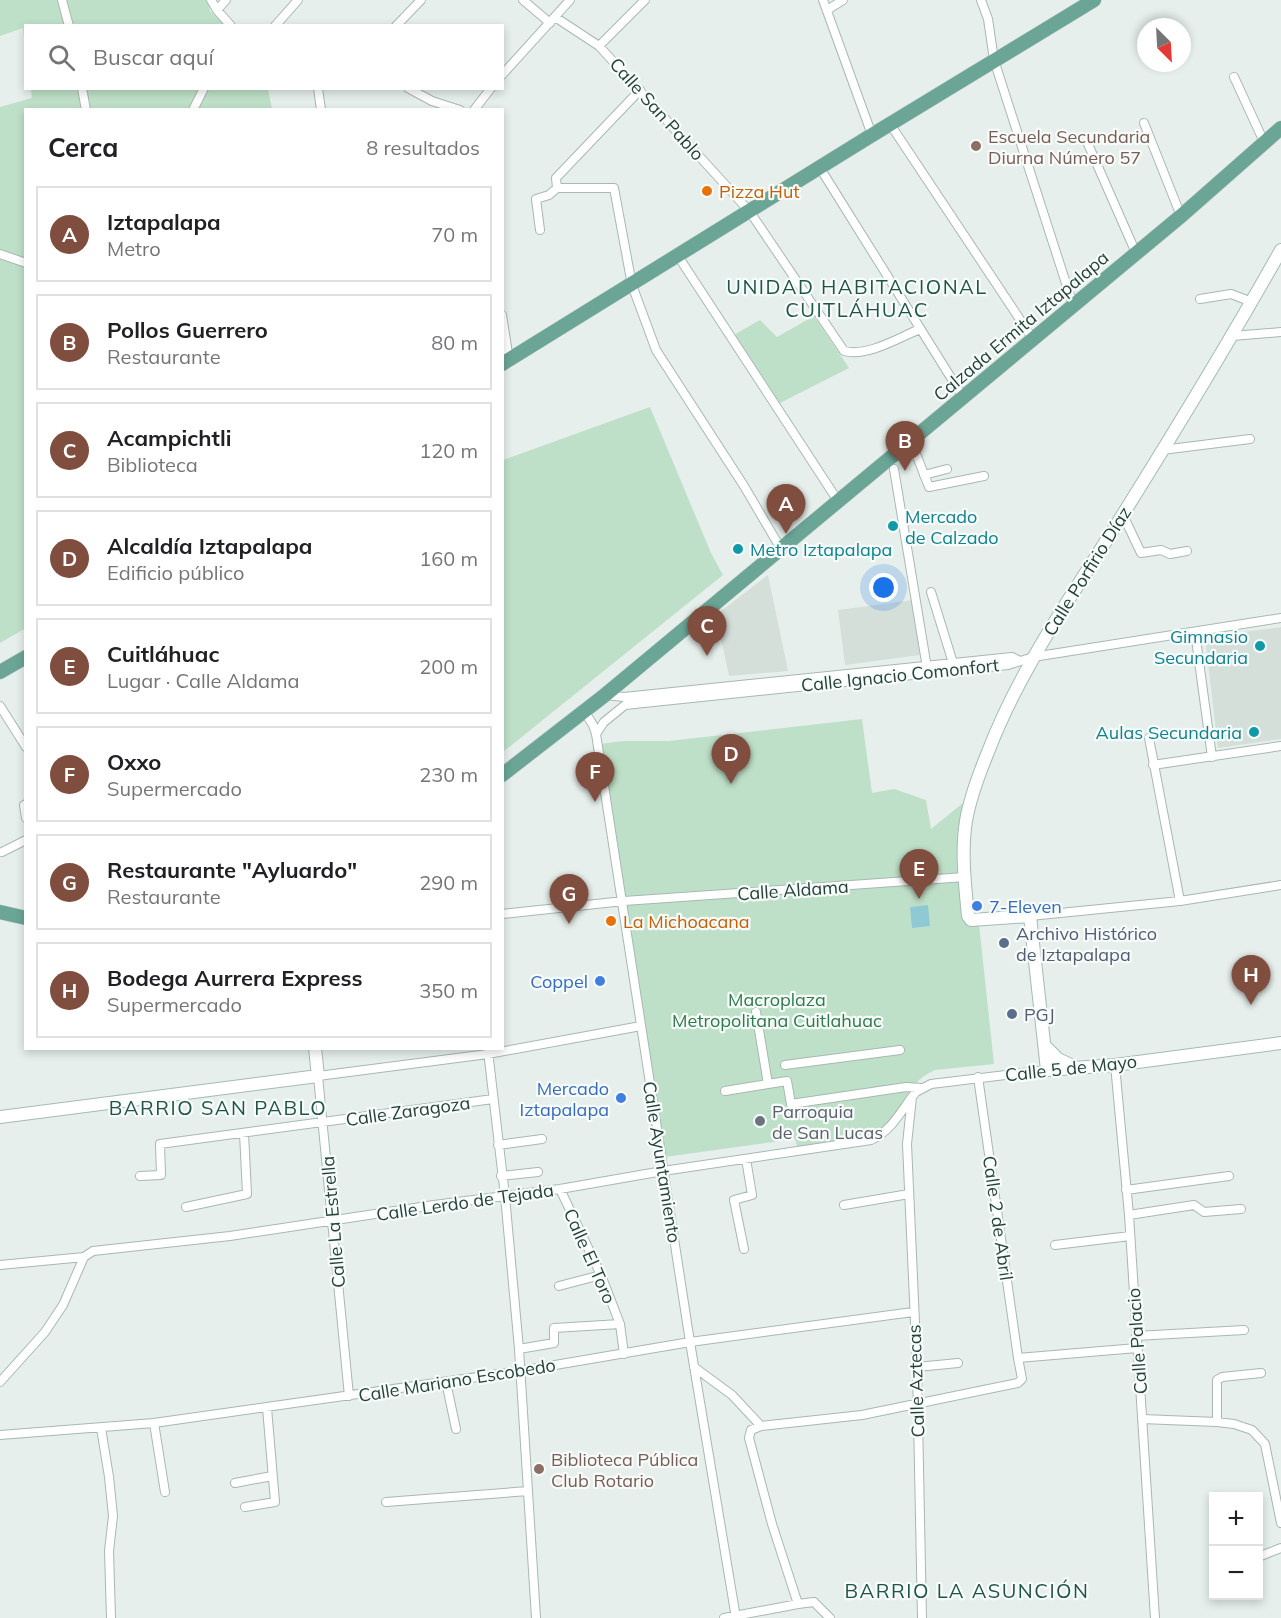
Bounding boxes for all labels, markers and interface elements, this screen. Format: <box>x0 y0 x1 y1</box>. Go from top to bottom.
north arrow <box>1137 18 1191 72</box>
search box <box>24 24 504 90</box>
icon: search <box>45 41 78 74</box>
text: Buscar aquí <box>93 43 214 71</box>
street label: Calle San Pablo <box>605 53 709 165</box>
place label: Escuela Secundaria Diurna Número 57 <box>988 125 1150 169</box>
text: Cerca <box>48 131 118 164</box>
text: 8 resultados <box>366 135 480 160</box>
marker: Escuela Secundaria Diurna Número 57 <box>969 139 983 153</box>
place label: Pizza Hut <box>719 180 800 203</box>
marker: Pizza Hut <box>700 184 714 198</box>
text: Iztapalapa <box>107 208 221 236</box>
text: A <box>62 222 77 247</box>
text: 70 m <box>431 222 478 247</box>
text: Metro <box>107 236 161 261</box>
street label: Calzada Ermita Iztapalapa <box>929 246 1113 406</box>
district label: UNIDAD HABITACIONAL CUITLÁHUAC <box>726 274 988 322</box>
text: Pollos Guerrero <box>107 316 268 344</box>
text: B <box>63 330 76 355</box>
text: 80 m <box>431 330 478 355</box>
text: Restaurante <box>107 344 221 369</box>
pin: B <box>886 422 924 471</box>
text: Acampichtli <box>107 424 231 452</box>
text: C <box>63 438 76 463</box>
text: 120 m <box>419 438 478 463</box>
text: Biblioteca <box>107 452 198 477</box>
pin: A <box>766 484 806 534</box>
street label: Calle Porfirio Díaz <box>1038 502 1136 640</box>
place label: Mercado de Calzado <box>905 505 999 549</box>
marker: Mercado de Calzado <box>886 519 900 533</box>
text: Alcaldía Iztapalapa <box>107 532 312 560</box>
place label: Metro Iztapalapa <box>750 538 892 561</box>
marker: Metro Iztapalapa <box>731 542 745 556</box>
text: D <box>62 546 77 571</box>
text: 160 m <box>419 546 478 571</box>
text: Edificio público <box>107 560 244 585</box>
your location <box>869 573 898 602</box>
pin: C <box>688 606 726 656</box>
place label: Gimnasio Secundaria <box>1154 625 1248 669</box>
marker: Gimnasio Secundaria <box>1253 639 1267 653</box>
text: Cuitláhuac <box>107 640 219 668</box>
street label: Calle Ignacio Comonfort <box>800 653 1000 697</box>
text: E <box>64 654 75 679</box>
text: 200 m <box>419 654 478 679</box>
text: Lugar · Calle Aldama <box>107 668 300 693</box>
place label: Aulas Secundaria <box>1096 721 1242 744</box>
marker: Aulas Secundaria <box>1247 725 1261 739</box>
pin: D <box>712 734 750 784</box>
text: Oxxo <box>107 748 161 776</box>
pin: F <box>576 752 614 802</box>
text: F <box>64 762 75 787</box>
text: 230 m <box>419 762 478 787</box>
text: Supermercado <box>107 776 242 801</box>
pin: E <box>900 850 938 899</box>
text: Restaurante "Ayluardo" <box>107 856 357 884</box>
text: G <box>62 870 77 895</box>
text: 290 m <box>419 870 478 895</box>
pin: G <box>550 874 588 924</box>
street label: Calle Aldama <box>737 875 849 905</box>
text: Restaurante <box>107 884 221 909</box>
place label: 7-Eleven <box>989 895 1062 918</box>
marker: 7-Eleven <box>970 899 984 913</box>
place label: La Michoacana <box>623 910 750 933</box>
marker: La Michoacana <box>604 914 618 928</box>
place label: Archivo Histórico de Iztapalapa <box>1016 922 1157 966</box>
marker: Archivo Histórico de Iztapalapa <box>997 936 1011 950</box>
pin: H <box>1232 956 1270 1005</box>
text: Bodega Aurrera Express <box>107 964 363 992</box>
place label: Coppel <box>530 970 588 993</box>
marker: Coppel <box>593 974 607 988</box>
text: H <box>62 978 77 1003</box>
text: 350 m <box>419 978 478 1003</box>
park label: Macroplaza Metropolitana Cuitlahuac <box>672 988 882 1032</box>
text: Supermercado <box>107 992 242 1017</box>
place label: PGJ <box>1024 1003 1055 1026</box>
marker: PGJ <box>1005 1007 1019 1021</box>
street label: Calle 5 de Mayo <box>1004 1050 1138 1086</box>
place label: Mercado Iztapalapa <box>520 1077 609 1121</box>
street label: Calle Ayuntamiento <box>638 1080 686 1244</box>
street label: Calle Zaragoza <box>344 1091 472 1131</box>
marker: Mercado Iztapalapa <box>614 1091 628 1105</box>
district label: BARRIO SAN PABLO <box>109 1095 327 1120</box>
place label: Parroquia de San Lucas <box>772 1100 883 1144</box>
marker: Parroquia de San Lucas <box>753 1114 767 1128</box>
street label: Calle 2 de Abril <box>978 1154 1018 1282</box>
street label: Calle La Estrella <box>316 1155 350 1289</box>
street label: Calle Lerdo de Tejada <box>375 1178 555 1226</box>
street label: Calle El Toro <box>559 1205 621 1307</box>
street label: Calle Palacio <box>1122 1287 1152 1395</box>
street label: Calle Aztecas <box>903 1324 929 1438</box>
street label: Calle Mariano Escobedo <box>357 1353 557 1407</box>
place label: Biblioteca Pública Club Rotario <box>551 1448 698 1492</box>
marker: Biblioteca Pública Club Rotario <box>532 1462 546 1476</box>
map controls <box>1209 1492 1263 1600</box>
button: + <box>1209 1492 1263 1546</box>
button: − <box>1209 1546 1263 1600</box>
district label: BARRIO LA ASUNCIÓN <box>845 1578 1089 1603</box>

